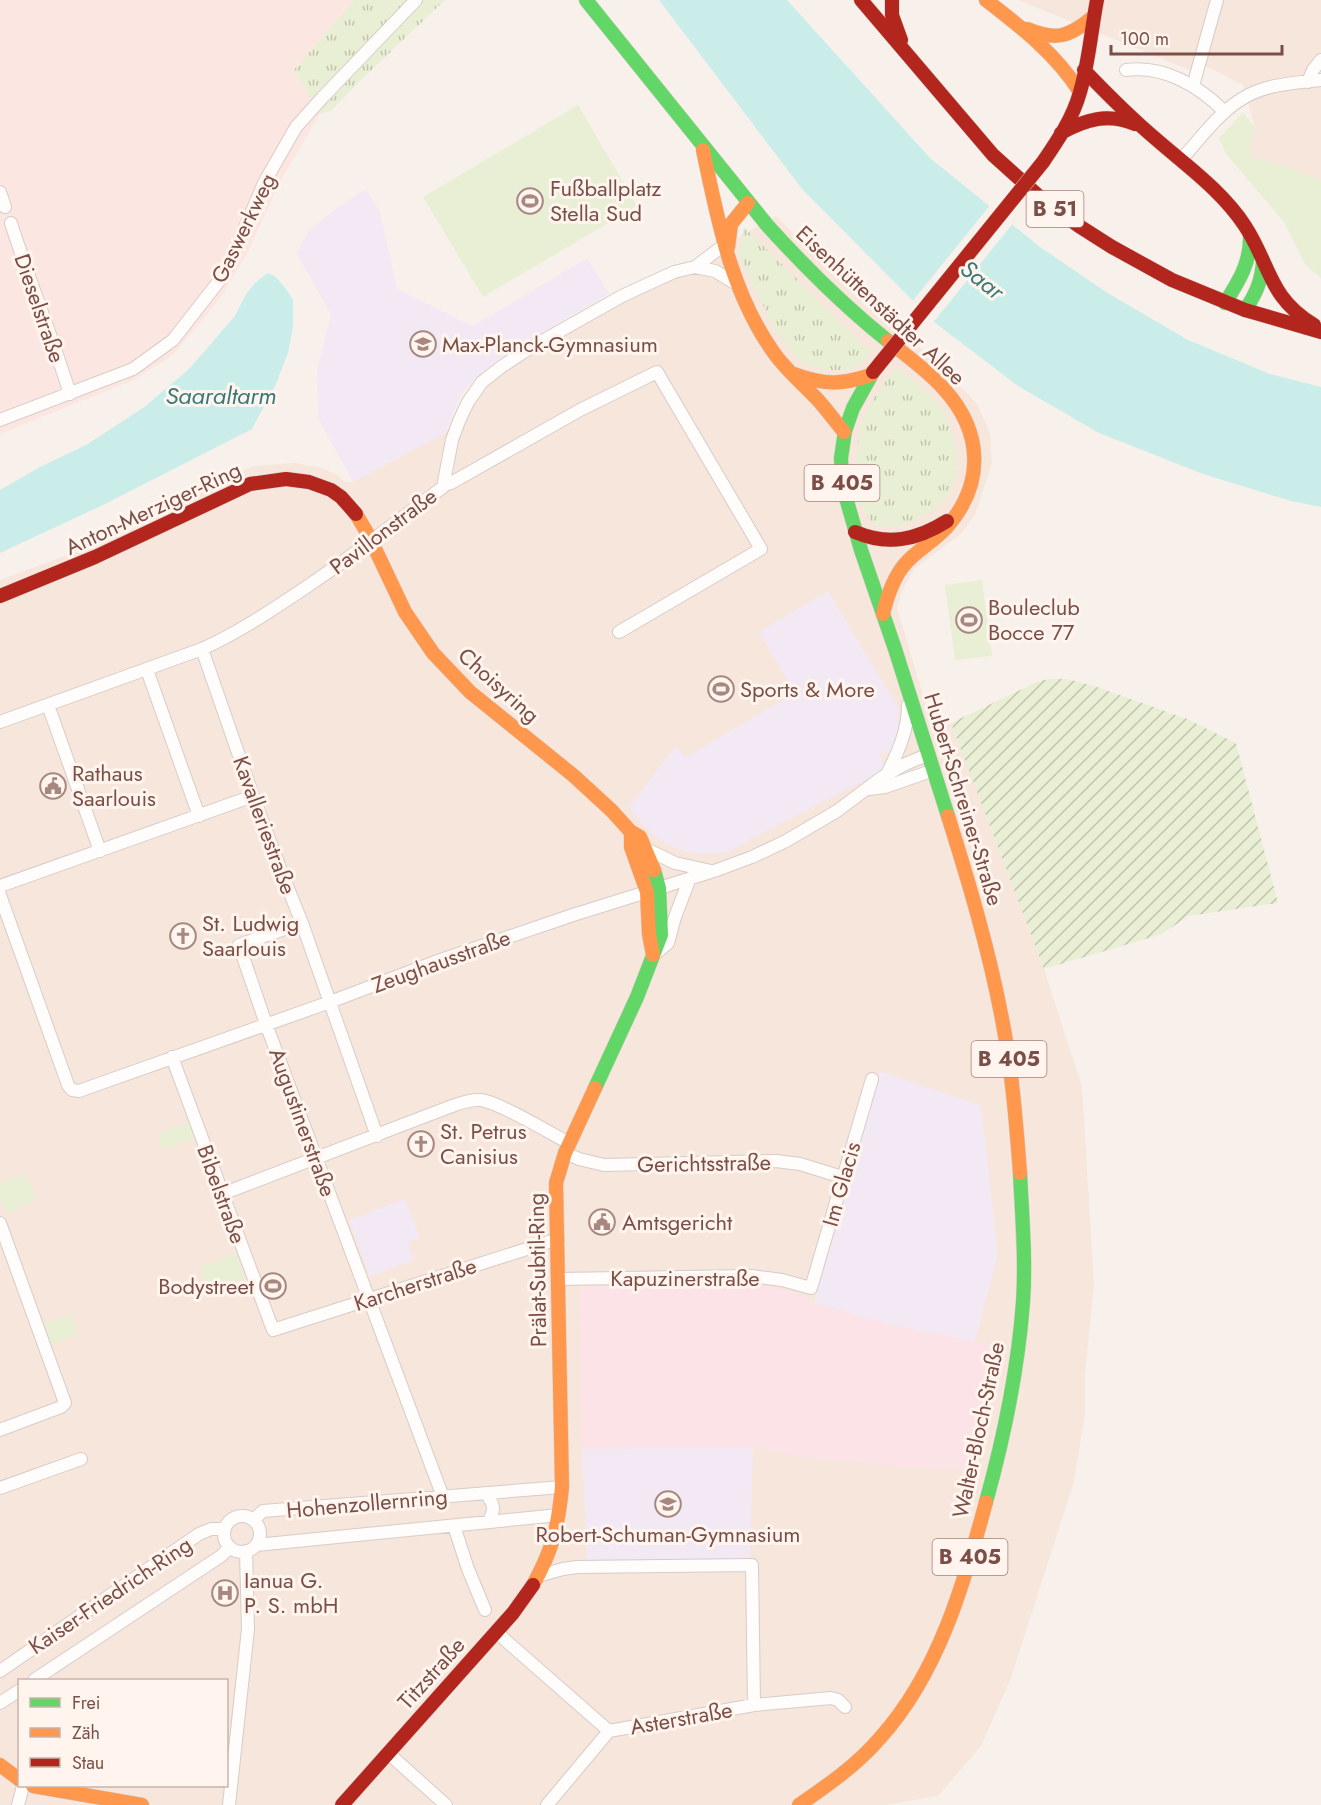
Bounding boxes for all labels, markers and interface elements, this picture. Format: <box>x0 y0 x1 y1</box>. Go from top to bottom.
scale bar <box>1111 18 1282 56</box>
text: 100 m <box>1120 26 1169 52</box>
street label: Gaswerkweg <box>203 168 283 288</box>
place label: Fußballplatz Stella Sud <box>550 172 661 229</box>
sports icon: Fußballplatz Stella Sud <box>515 186 545 216</box>
road number: B 51 <box>1026 191 1084 227</box>
street label: Eisenhüttenstädter Allee <box>789 218 973 392</box>
street label: Dieselstraße <box>6 249 74 367</box>
water label: Saar <box>953 251 1013 309</box>
place label: Max-Planck-Gymnasium <box>442 328 658 360</box>
school or university icon: Max-Planck-Gymnasium <box>408 329 438 359</box>
water label: Saaraltarm <box>166 378 276 413</box>
street label: Anton-Merziger-Ring <box>60 453 246 563</box>
road number: B 405 <box>804 465 880 501</box>
street label: Pavillonstraße <box>323 480 443 582</box>
place label: Bouleclub Bocce 77 <box>988 591 1080 648</box>
sports icon: Bouleclub Bocce 77 <box>954 605 984 635</box>
street label: Choisyring <box>451 640 547 730</box>
place label: Sports & More <box>740 673 875 705</box>
sports icon: Sports & More <box>706 674 736 704</box>
street label: Hubert-Schreiner-Straße <box>916 689 1012 909</box>
street label: Kavalleriestraße <box>225 751 305 899</box>
place label: Rathaus Saarlouis <box>72 757 156 814</box>
public building icon: Rathaus Saarlouis <box>38 771 68 801</box>
place label: St. Ludwig Saarlouis <box>202 907 299 964</box>
church icon: St. Ludwig Saarlouis <box>168 921 198 951</box>
street label: Zeughausstraße <box>367 921 515 1001</box>
road number: B 405 <box>972 1041 1046 1077</box>
street label: Augustinerstraße <box>261 1043 345 1201</box>
place label: St. Petrus Canisius <box>440 1115 527 1172</box>
church icon: St. Petrus Canisius <box>406 1129 436 1159</box>
street label: Im Glacis <box>814 1138 868 1230</box>
street label: Bibelstraße <box>189 1140 255 1248</box>
street label: Gerichtsstraße <box>637 1146 771 1180</box>
street label: Prälat-Subtil-Ring <box>520 1193 554 1347</box>
place label: Amtsgericht <box>622 1206 733 1238</box>
public building icon: Amtsgericht <box>587 1207 617 1237</box>
street label: Karcherstraße <box>350 1249 480 1319</box>
street label: Kapuzinerstraße <box>610 1262 760 1294</box>
place label: Bodystreet <box>158 1270 255 1302</box>
sports icon: Bodystreet <box>258 1271 288 1301</box>
street label: Walter-Bloch-Straße <box>944 1339 1012 1521</box>
street label: Hohenzollernring <box>285 1480 449 1526</box>
school or university icon: Robert-Schuman-Gymnasium <box>653 1489 683 1519</box>
place label: Robert-Schuman-Gymnasium <box>536 1518 800 1550</box>
street label: Kaiser-Friedrich-Ring <box>22 1528 198 1662</box>
road number: B 405 <box>932 1539 1008 1575</box>
place label: Ianua G. P. S. mbH <box>244 1564 338 1621</box>
hospital icon: Ianua G. P. S. mbH <box>210 1578 240 1608</box>
street label: Titzstraße <box>390 1630 472 1716</box>
legend <box>18 1679 228 1787</box>
text: Frei <box>72 1690 101 1716</box>
street label: Asterstraße <box>627 1693 735 1743</box>
text: Zäh <box>72 1720 100 1746</box>
text: Stau <box>72 1750 104 1776</box>

